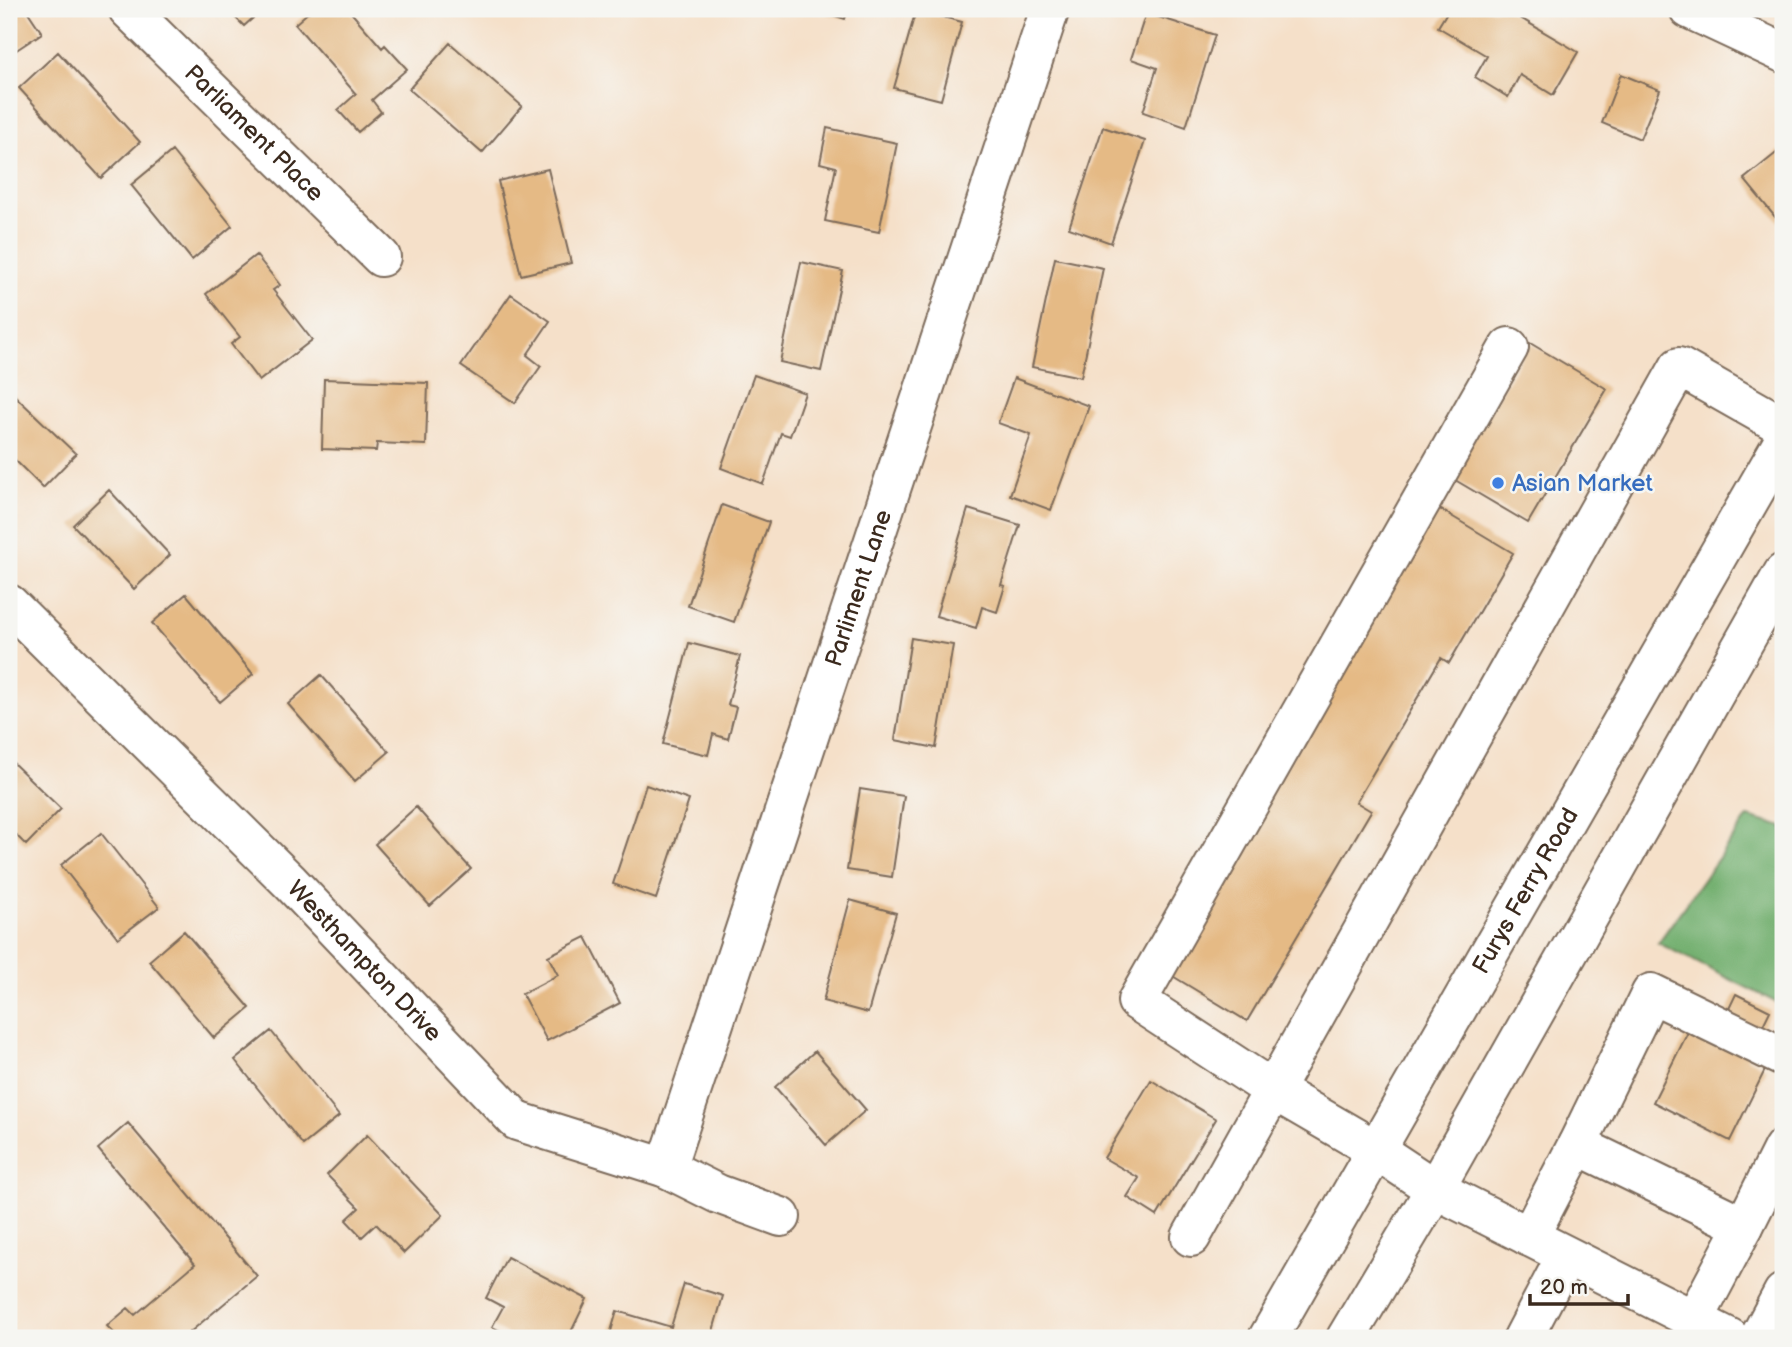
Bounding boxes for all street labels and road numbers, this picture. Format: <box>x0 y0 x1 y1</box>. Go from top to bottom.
street label: Parliament Place <box>179 58 330 207</box>
street label: Parliment Lane <box>819 506 898 670</box>
street label: Furys Ferry Road <box>1466 803 1584 979</box>
street label: Westhampton Drive <box>282 874 448 1047</box>

